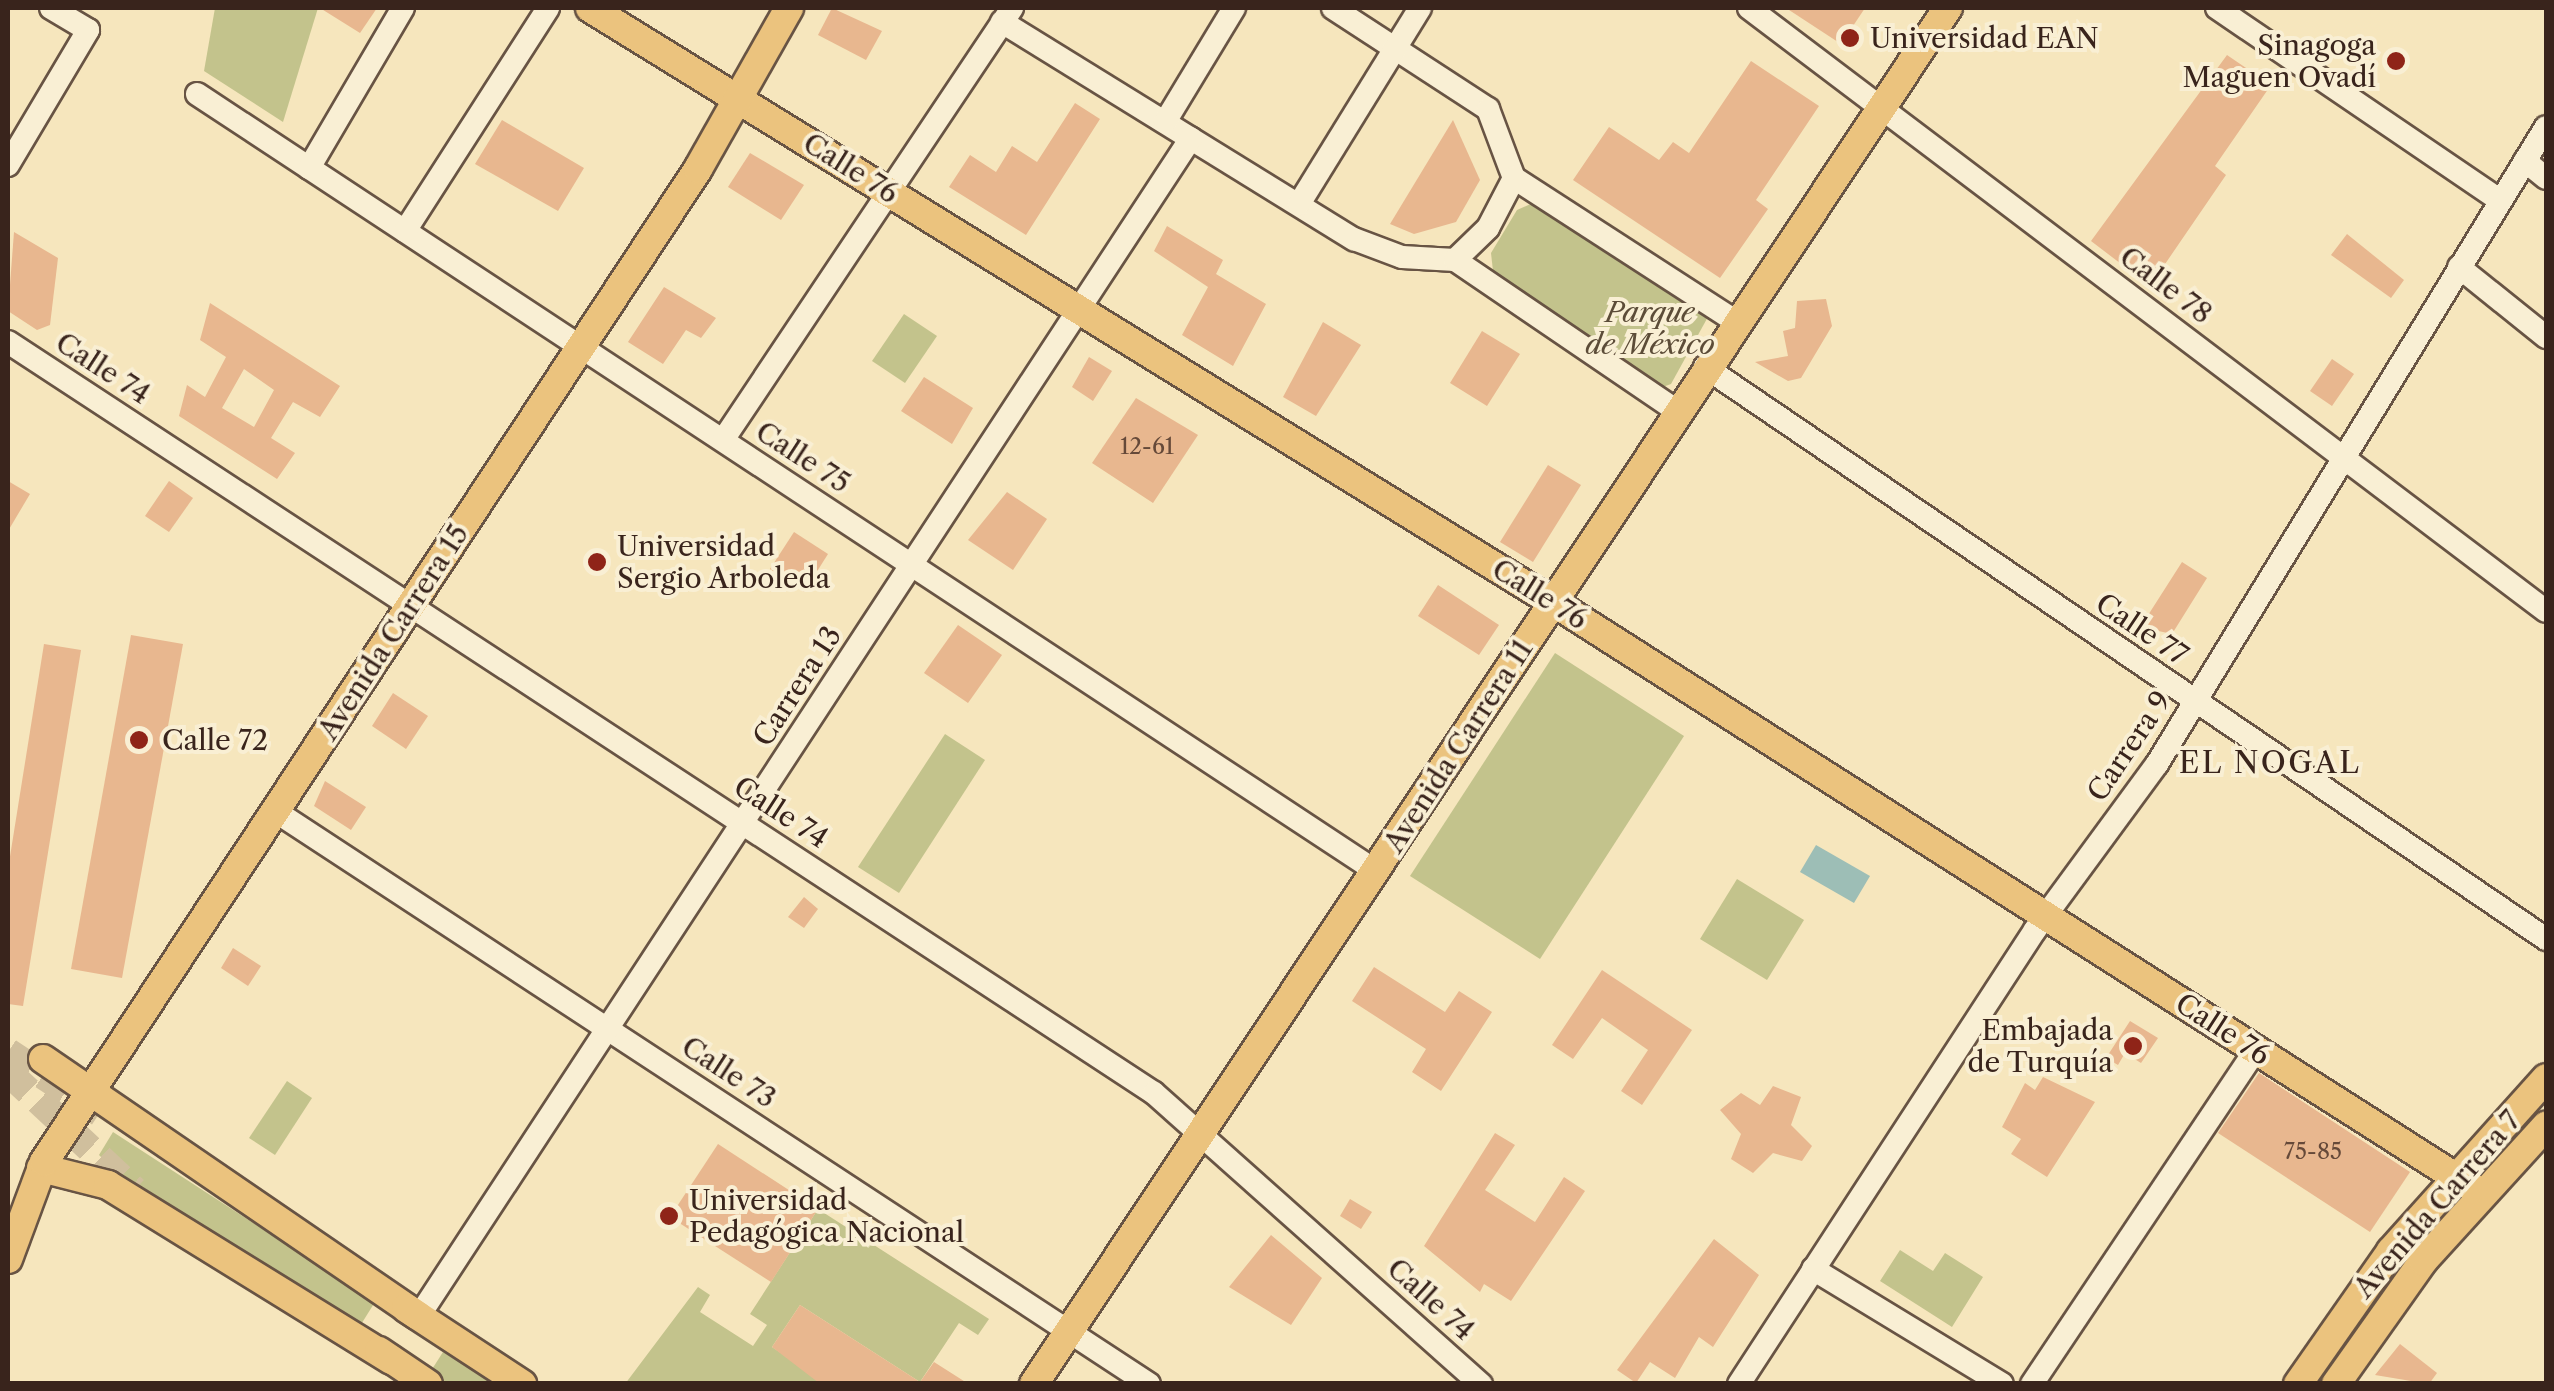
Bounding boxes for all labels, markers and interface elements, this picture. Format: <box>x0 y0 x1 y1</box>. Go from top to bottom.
place label: Universidad EAN <box>1870 21 2099 55</box>
marker: Universidad EAN <box>1839 27 1861 49</box>
place label: Sinagoga Maguen Ovadí <box>2182 28 2376 94</box>
marker: Sinagoga Maguen Ovadí <box>2385 50 2407 72</box>
street label: Calle 76 <box>797 126 905 210</box>
street label: Calle 78 <box>2113 240 2219 330</box>
park label: Parque de México <box>1585 295 1715 361</box>
street label: Calle 74 <box>50 325 156 411</box>
street label: Calle 75 <box>750 414 856 500</box>
house number: 12-61 <box>1120 434 1174 460</box>
street label: Avenida Carrera 15 <box>311 518 475 746</box>
place label: Universidad Sergio Arboleda <box>617 529 831 595</box>
marker: Universidad Sergio Arboleda <box>586 551 608 573</box>
street label: Calle 76 <box>1486 552 1594 636</box>
street label: Calle 77 <box>2090 586 2194 672</box>
street label: Carrera 13 <box>746 620 848 752</box>
street label: Avenida Carrera 11 <box>1377 633 1539 859</box>
street label: Carrera 9 <box>2080 685 2178 807</box>
place label: Calle 72 <box>162 723 268 757</box>
marker: Calle 72 <box>126 727 152 753</box>
district label: EL NOGAL <box>2178 745 2362 781</box>
street label: Calle 74 <box>728 769 834 855</box>
street label: Calle 76 <box>2170 986 2276 1072</box>
place label: Embajada de Turquía <box>1967 1013 2113 1079</box>
street label: Calle 73 <box>676 1029 782 1115</box>
marker: Embajada de Turquía <box>2122 1035 2144 1057</box>
street label: Avenida Carrera 7 <box>2346 1103 2528 1305</box>
house number: 75-85 <box>2284 1139 2342 1165</box>
place label: Universidad Pedagógica Nacional <box>689 1183 964 1249</box>
marker: Universidad Pedagógica Nacional <box>658 1205 680 1227</box>
street label: Calle 74 <box>1381 1251 1481 1347</box>

